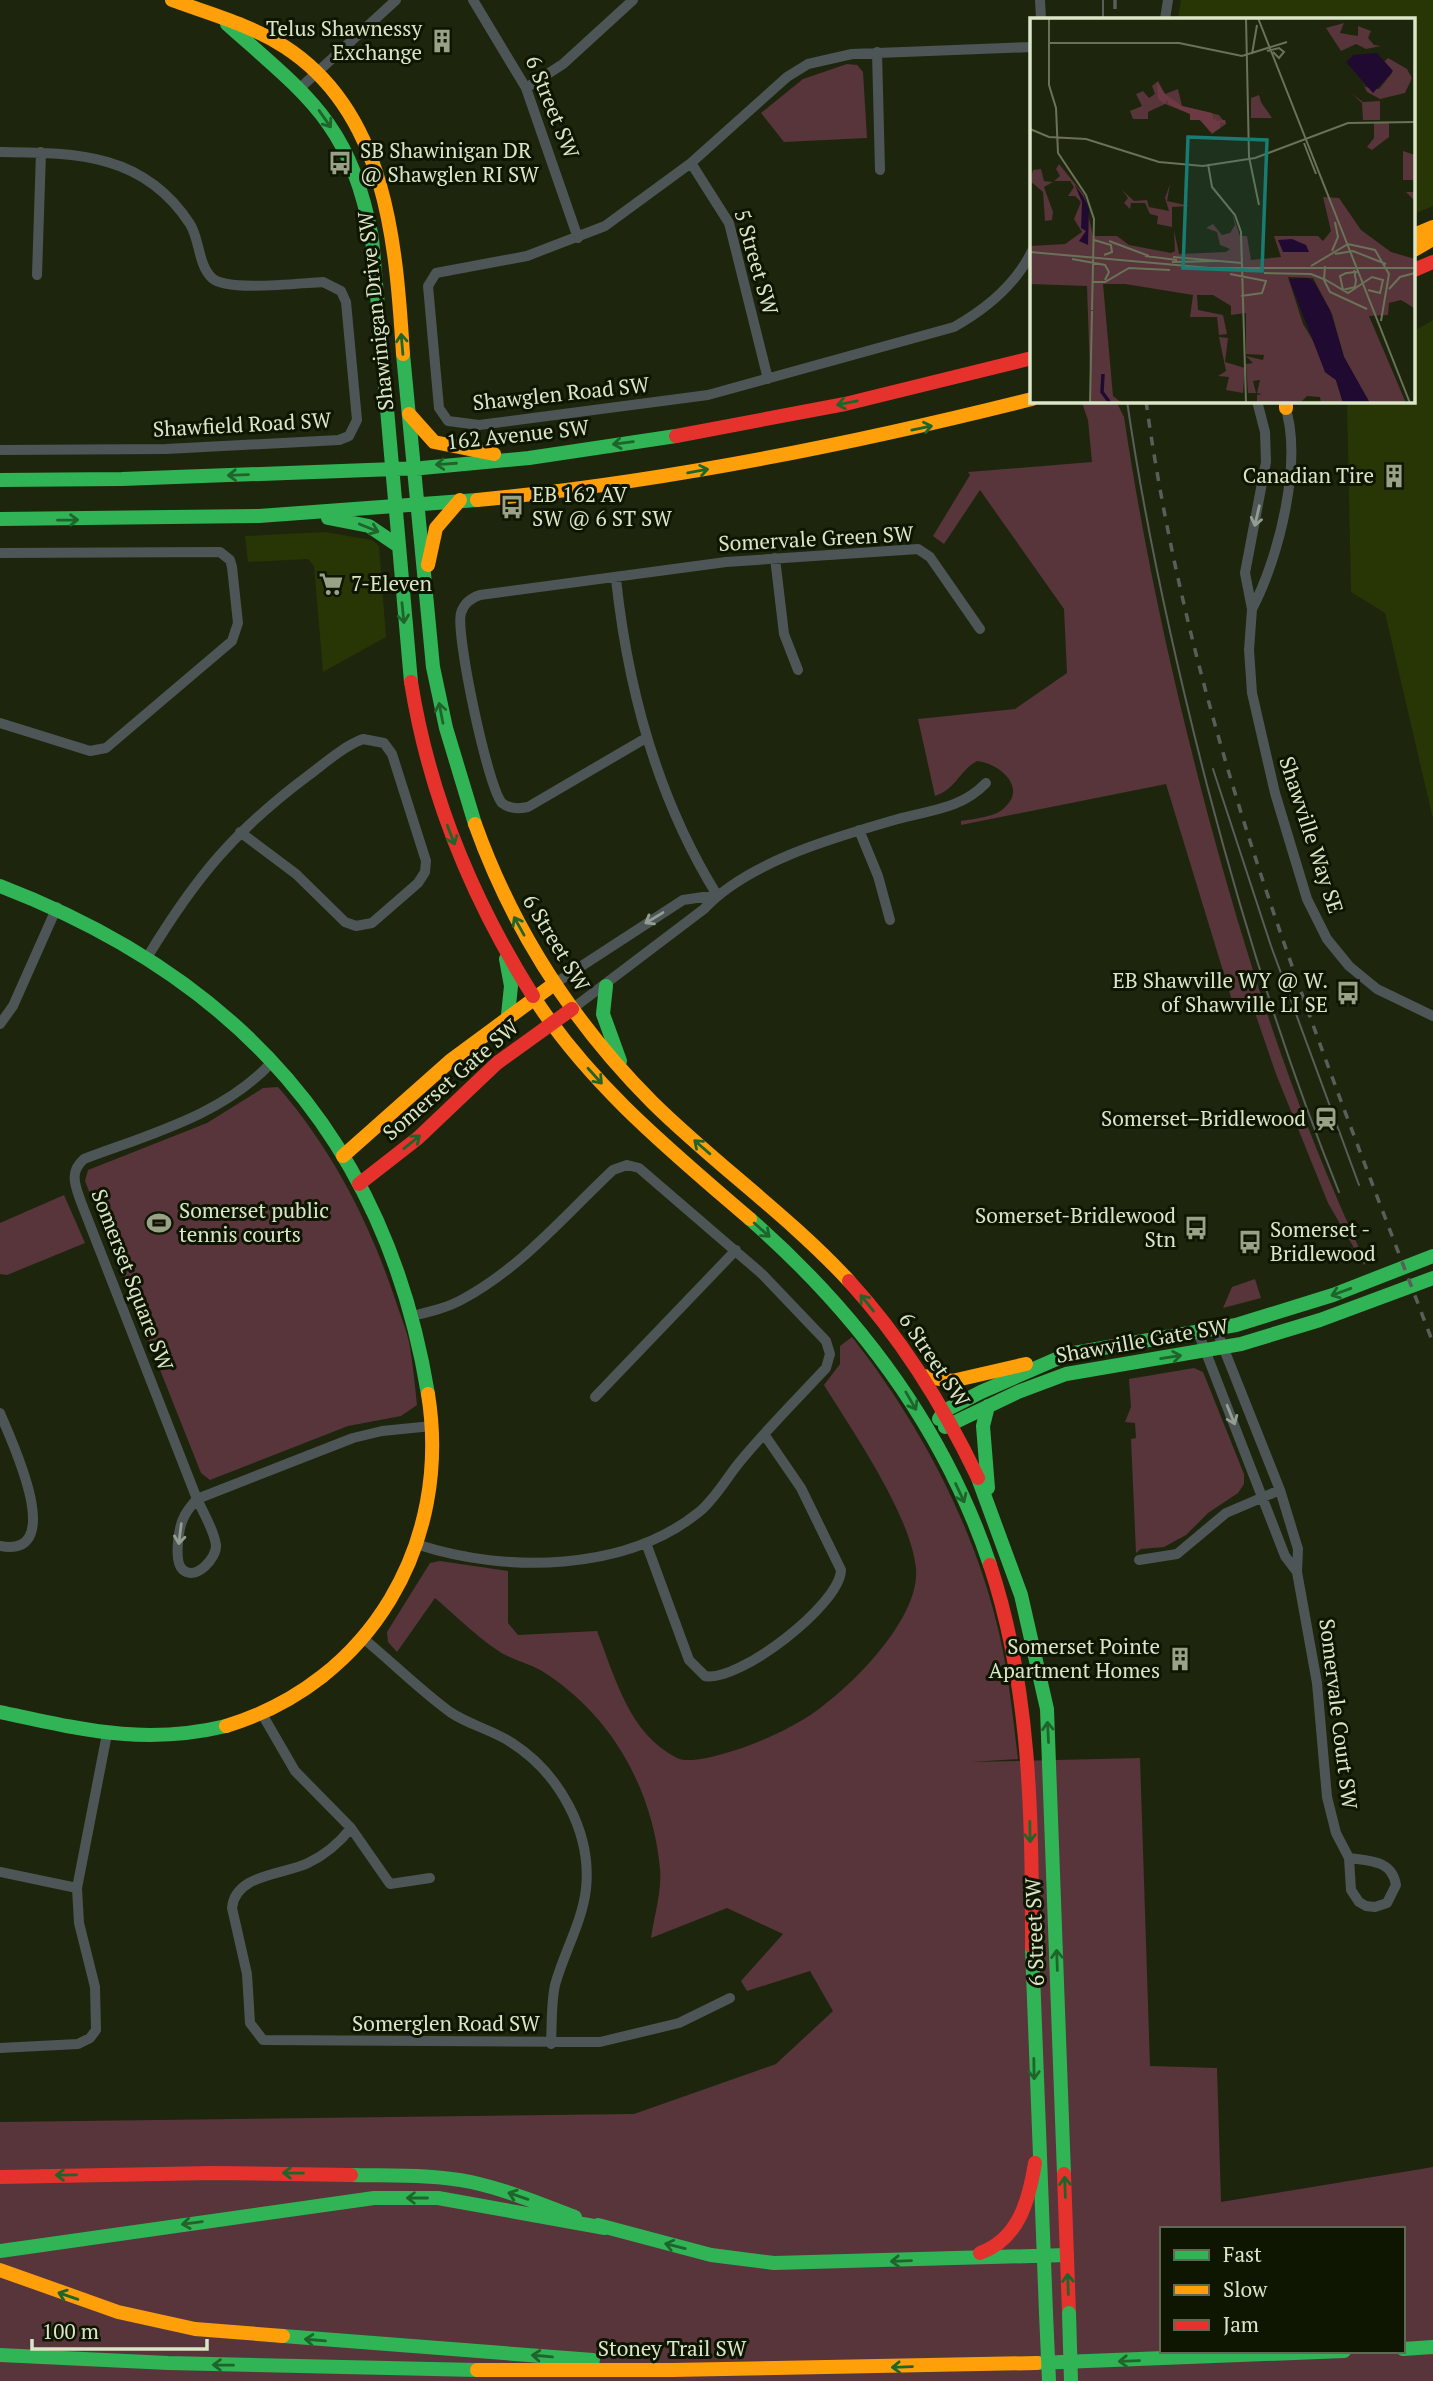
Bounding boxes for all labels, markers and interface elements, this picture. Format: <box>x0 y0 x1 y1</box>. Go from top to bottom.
place label: Telus Shawnessy Exchange <box>266 14 422 66</box>
inset map <box>1030 18 1416 402</box>
building icon: Telus Shawnessy Exchange <box>428 27 456 55</box>
street label: 6 Street SW <box>520 51 586 162</box>
one-way arrow <box>318 109 332 128</box>
place label: SB Shawinigan DR @ Shawglen RI SW <box>360 136 539 188</box>
bus stop icon: SB Shawinigan DR @ Shawglen RI SW <box>326 149 354 177</box>
street label: 5 Street SW <box>729 206 785 318</box>
street label: Shawinigan Drive SW <box>351 210 399 412</box>
one-way arrow <box>395 333 408 356</box>
street label: Shawglen Road SW <box>471 370 651 416</box>
one-way arrow <box>836 397 859 411</box>
street label: Shawfield Road SW <box>152 405 332 443</box>
street label: 162 Avenue SW <box>445 413 591 455</box>
one-way arrow <box>910 420 933 434</box>
one-way arrow <box>612 437 635 450</box>
one-way arrow <box>435 458 458 471</box>
place label: Canadian Tire <box>1243 461 1374 489</box>
building icon: Canadian Tire <box>1380 462 1408 490</box>
one-way arrow <box>686 464 709 477</box>
one-way arrow <box>226 468 249 481</box>
place label: EB 162 AV SW @ 6 ST SW <box>532 480 672 532</box>
bus stop icon: EB 162 AV SW @ 6 ST SW <box>498 493 526 521</box>
one-way arrow <box>1250 504 1264 527</box>
one-way arrow <box>56 513 79 527</box>
street label: Somervale Green SW <box>718 519 915 557</box>
one-way arrow <box>358 522 379 535</box>
place label: 7-Eleven <box>351 569 433 597</box>
supermarket icon: 7-Eleven <box>317 570 345 598</box>
one-way arrow <box>397 601 410 624</box>
one-way arrow <box>434 702 448 725</box>
street label: Shawville Way SE <box>1273 753 1351 917</box>
one-way arrow <box>445 823 458 845</box>
street label: 6 Street SW <box>517 889 597 996</box>
one-way arrow <box>645 911 665 925</box>
one-way arrow <box>512 916 525 937</box>
place label: EB Shawville WY @ W. of Shawville LI SE <box>1113 966 1328 1018</box>
bus stop icon: EB Shawville WY @ W. of Shawville LI SE <box>1334 979 1362 1007</box>
street label: Somerset Gate SW <box>376 1012 525 1146</box>
one-way arrow <box>587 1067 604 1084</box>
place label: Somerset–Bridlewood <box>1101 1104 1306 1132</box>
station icon: Somerset–Bridlewood <box>1312 1105 1340 1133</box>
one-way arrow <box>403 1134 421 1150</box>
one-way arrow <box>693 1139 711 1155</box>
street label: Somerset Square SW <box>85 1185 181 1375</box>
place label: Somerset public tennis courts <box>179 1196 329 1248</box>
place label: Somerset-Bridlewood Stn <box>975 1201 1177 1253</box>
sports icon: Somerset public tennis courts <box>145 1209 173 1237</box>
bus stop icon: Somerset-Bridlewood Stn <box>1182 1214 1210 1242</box>
place label: Somerset - Bridlewood <box>1270 1215 1376 1267</box>
one-way arrow <box>753 1222 771 1238</box>
bus stop icon: Somerset - Bridlewood <box>1236 1228 1264 1256</box>
one-way arrow <box>1330 1287 1352 1299</box>
one-way arrow <box>860 1294 875 1312</box>
street label: 6 Street SW <box>893 1307 977 1412</box>
street label: Shawville Gate SW <box>1053 1311 1231 1369</box>
one-way arrow <box>1159 1350 1182 1363</box>
one-way arrow <box>905 1390 918 1411</box>
one-way arrow <box>1225 1404 1238 1425</box>
one-way arrow <box>954 1482 967 1503</box>
one-way arrow <box>174 1522 187 1545</box>
street label: Somervale Court SW <box>1313 1617 1365 1811</box>
place label: Somerset Pointe Apartment Homes <box>989 1632 1160 1684</box>
building icon: Somerset Pointe Apartment Homes <box>1166 1645 1194 1673</box>
one-way arrow <box>1041 1721 1054 1744</box>
one-way arrow <box>1023 1821 1037 1844</box>
street label: 6 Street SW <box>1018 1877 1050 1987</box>
one-way arrow <box>1051 1948 1064 1971</box>
street label: Somerglen Road SW <box>352 2009 540 2037</box>
one-way arrow <box>1028 2058 1041 2081</box>
one-way arrow <box>282 2166 305 2180</box>
one-way arrow <box>55 2168 78 2182</box>
one-way arrow <box>1058 2176 1072 2199</box>
one-way arrow <box>508 2189 530 2201</box>
one-way arrow <box>406 2191 429 2205</box>
one-way arrow <box>181 2216 203 2229</box>
legend <box>1160 2227 1405 2353</box>
one-way arrow <box>665 2239 687 2252</box>
text: Fast <box>1223 2240 1262 2268</box>
one-way arrow <box>890 2254 913 2267</box>
one-way arrow <box>1062 2273 1075 2296</box>
text: Slow <box>1223 2275 1268 2303</box>
one-way arrow <box>58 2289 80 2301</box>
scale bar <box>32 2308 206 2352</box>
text: Jam <box>1223 2310 1259 2338</box>
text: 100 m <box>42 2317 99 2345</box>
one-way arrow <box>305 2333 327 2346</box>
street label: Stoney Trail SW <box>598 2334 747 2362</box>
one-way arrow <box>532 2349 554 2362</box>
one-way arrow <box>1118 2354 1141 2367</box>
one-way arrow <box>212 2358 235 2372</box>
one-way arrow <box>890 2361 913 2374</box>

